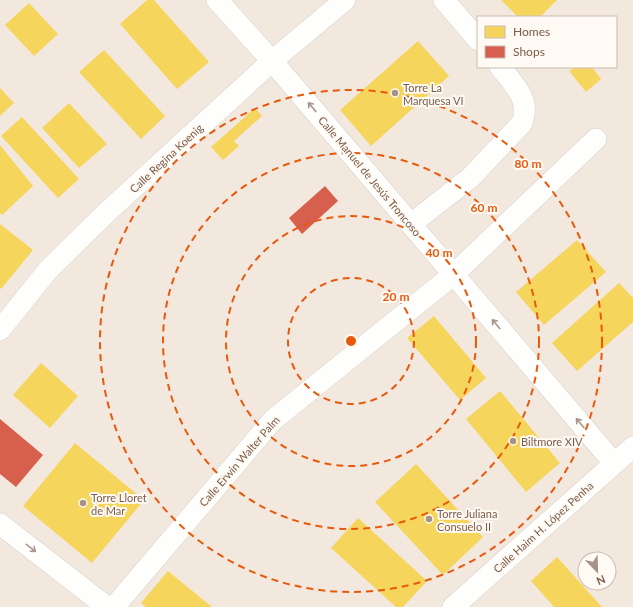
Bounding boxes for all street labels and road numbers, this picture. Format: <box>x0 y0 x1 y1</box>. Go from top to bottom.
street label: Calle Manuel de Jesús Troncoso <box>316 113 424 239</box>
street label: Calle Regina Koenig <box>127 121 205 195</box>
street label: Calle Erwin Walter Palm <box>196 413 282 509</box>
street label: Calle Haim H. López Penha <box>490 479 596 575</box>

